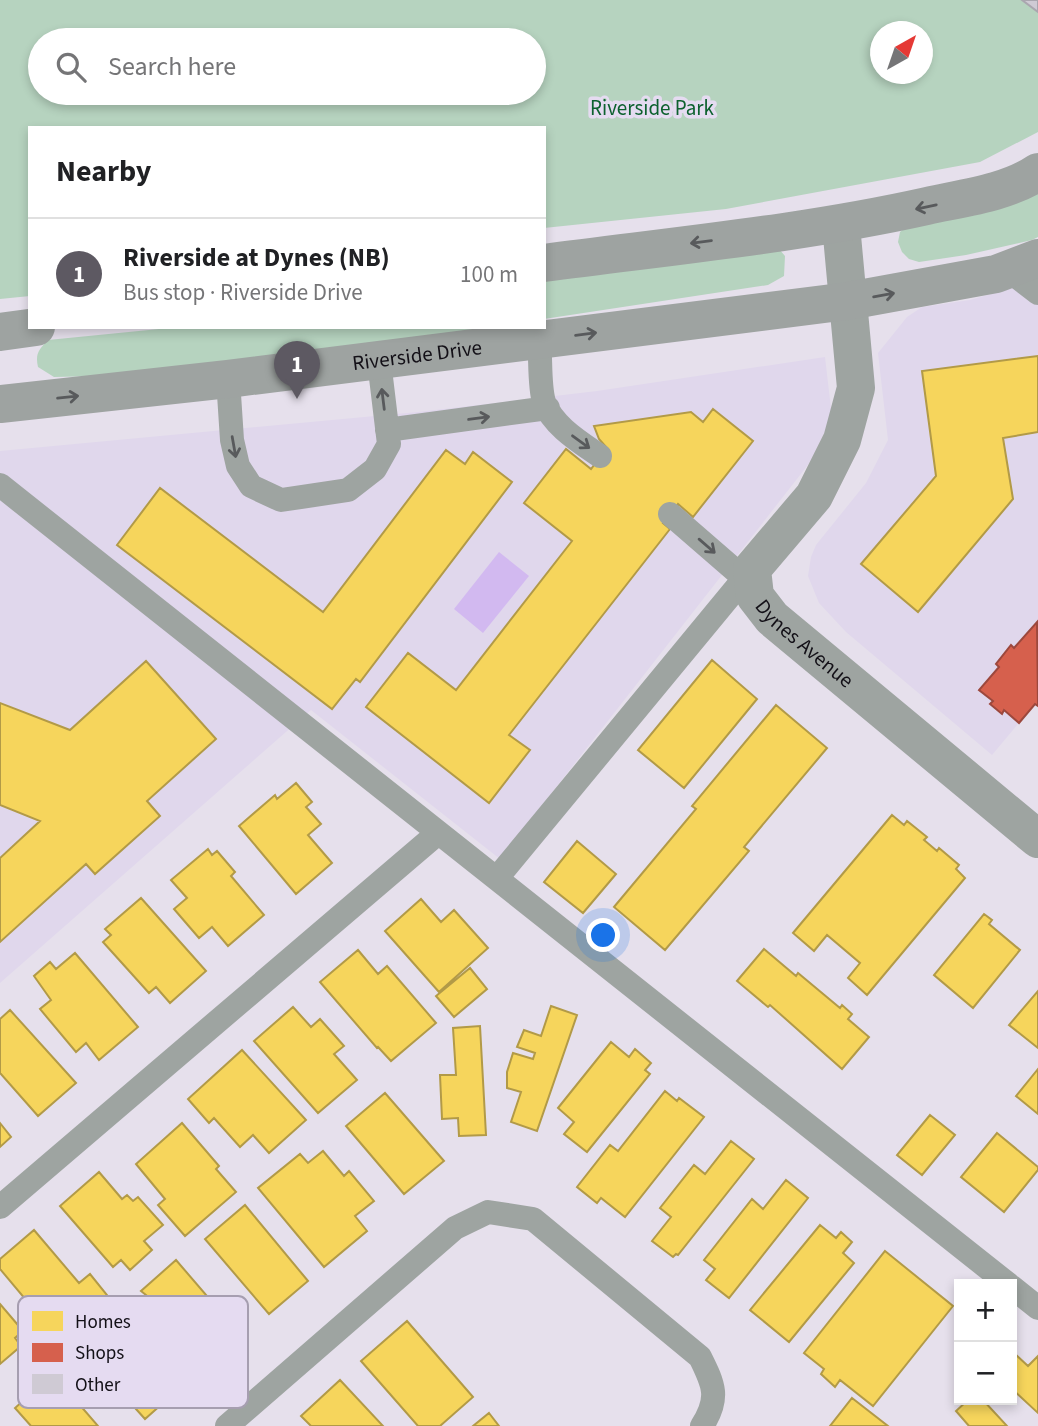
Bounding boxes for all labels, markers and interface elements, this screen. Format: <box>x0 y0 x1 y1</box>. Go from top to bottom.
north arrow <box>870 21 933 84</box>
search box <box>28 28 546 105</box>
icon: search <box>52 48 90 86</box>
text: Search here <box>108 48 236 85</box>
park label: Riverside Park <box>590 93 715 123</box>
text: Nearby <box>56 150 151 193</box>
one-way arrow <box>915 200 938 214</box>
one-way arrow <box>691 236 713 249</box>
text: Riverside at Dynes (NB) <box>123 239 390 276</box>
text: 1 <box>73 258 85 291</box>
text: 100 m <box>460 258 518 291</box>
text: Bus stop · Riverside Drive <box>123 276 363 309</box>
one-way arrow <box>872 288 895 301</box>
one-way arrow <box>574 328 596 341</box>
street label: Riverside Drive <box>351 332 484 378</box>
pin: 1 <box>274 341 320 399</box>
one-way arrow <box>377 389 390 411</box>
one-way arrow <box>56 390 79 403</box>
one-way arrow <box>467 411 490 424</box>
one-way arrow <box>228 435 241 458</box>
one-way arrow <box>571 435 590 450</box>
one-way arrow <box>698 538 716 554</box>
street label: Dynes Avenue <box>748 593 860 695</box>
your location <box>586 918 620 952</box>
map controls <box>954 1279 1017 1405</box>
button: + <box>954 1279 1017 1342</box>
legend <box>18 1296 248 1408</box>
text: Homes <box>75 1309 131 1336</box>
text: Shops <box>75 1340 124 1367</box>
button: − <box>954 1342 1017 1405</box>
text: Other <box>75 1372 121 1399</box>

